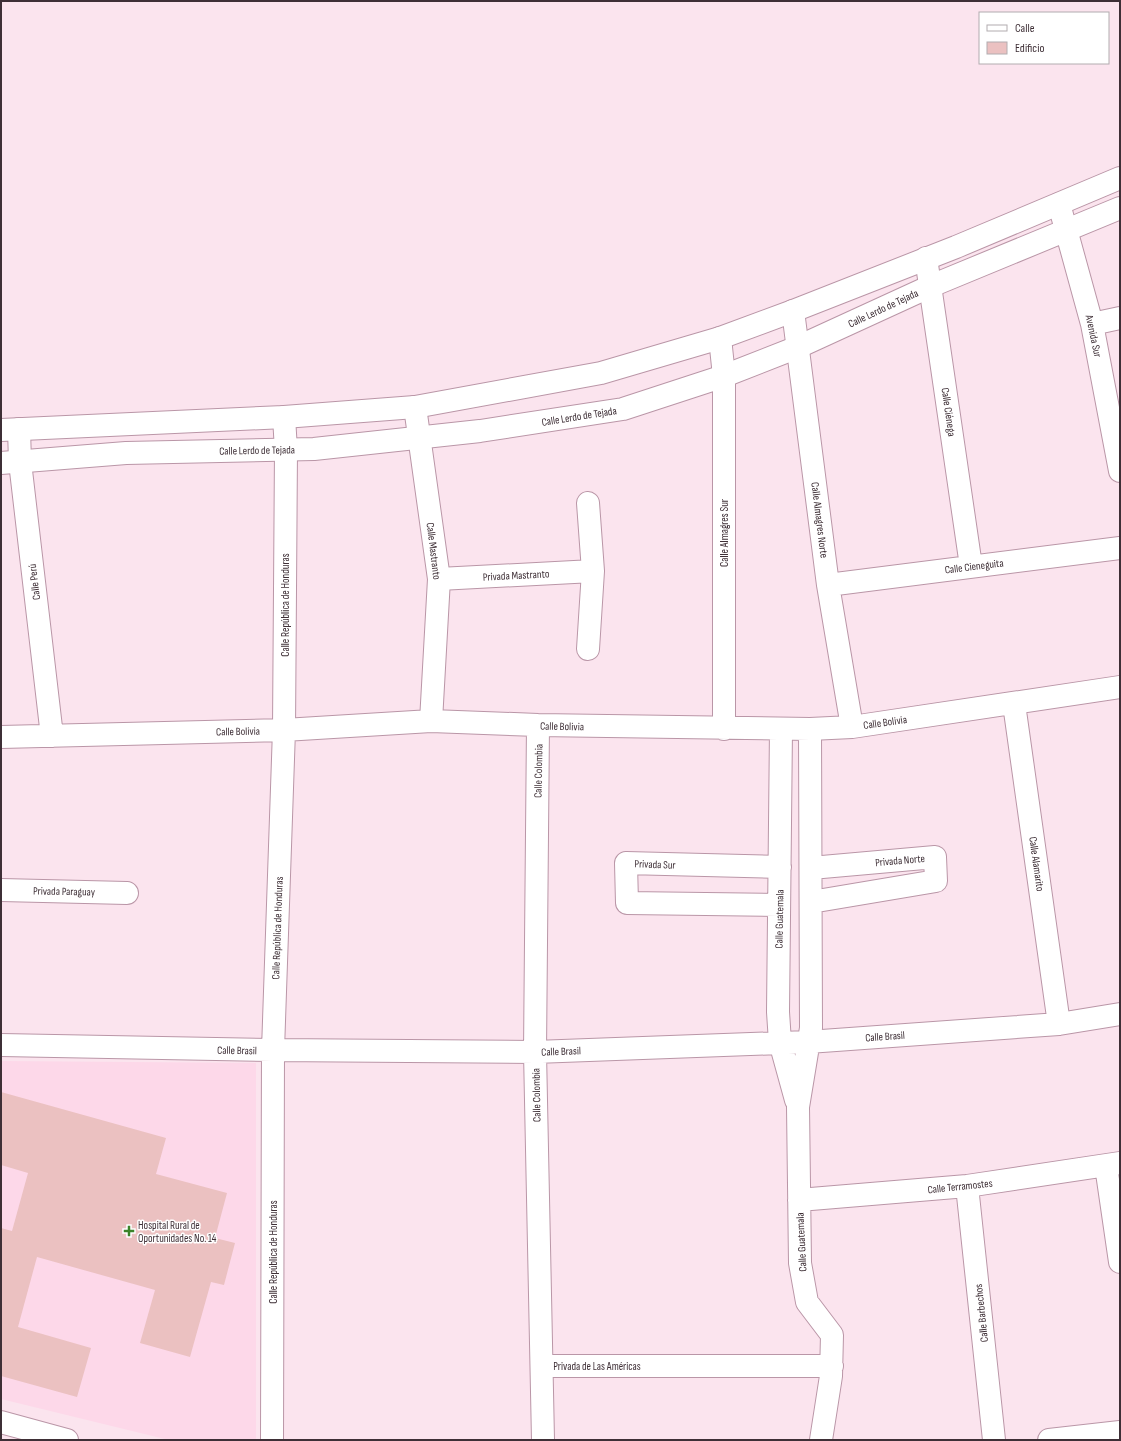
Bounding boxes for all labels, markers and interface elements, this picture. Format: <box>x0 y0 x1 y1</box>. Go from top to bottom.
legend <box>979 12 1109 64</box>
text: Calle <box>1015 21 1035 36</box>
text: Edificio <box>1015 41 1044 56</box>
street label: Calle Lerdo de Tejada <box>846 287 920 330</box>
street label: Avenida Sur <box>1082 313 1104 358</box>
street label: Calle Ciénega <box>939 387 958 437</box>
street label: Calle Lerdo de Tejada <box>541 404 618 429</box>
street label: Calle Lerdo de Tejada <box>219 443 295 458</box>
street label: Calle Almagres Norte <box>808 481 831 559</box>
street label: Calle Almagres Sur <box>718 499 731 567</box>
street label: Calle Mastranto <box>424 522 444 581</box>
street label: Calle República de Honduras <box>279 553 292 657</box>
street label: Calle Cieneguita <box>944 556 1004 577</box>
street label: Calle Perú <box>26 563 43 601</box>
street label: Privada Mastranto <box>482 567 550 584</box>
street label: Calle Bolivia <box>862 713 908 732</box>
street label: Calle Bolivia <box>540 720 584 733</box>
street label: Calle Bolivia <box>216 725 260 738</box>
street label: Calle Colombia <box>532 744 545 798</box>
street label: Calle Alamarito <box>1026 836 1047 893</box>
street label: Privada Norte <box>875 852 925 869</box>
street label: Privada Sur <box>634 857 676 872</box>
street label: Calle República de Honduras <box>269 876 286 980</box>
street label: Privada Paraguay <box>33 884 96 899</box>
street label: Calle Guatemala <box>772 889 787 949</box>
street label: Calle Brasil <box>865 1029 905 1044</box>
street label: Calle Brasil <box>217 1044 257 1057</box>
street label: Calle Brasil <box>541 1044 581 1059</box>
street label: Calle Colombia <box>530 1068 543 1122</box>
street label: Calle Terramostes <box>927 1177 993 1196</box>
street label: Calle República de Honduras <box>267 1200 280 1304</box>
street label: Calle Guatemala <box>793 1212 810 1272</box>
place label: Hospital Rural de Oportunidades No. 14 <box>138 1219 217 1245</box>
marker: Hospital Rural de Oportunidades No. 14 <box>123 1225 135 1237</box>
street label: Calle Barbechos <box>972 1283 991 1343</box>
street label: Privada de Las Américas <box>553 1360 641 1373</box>

